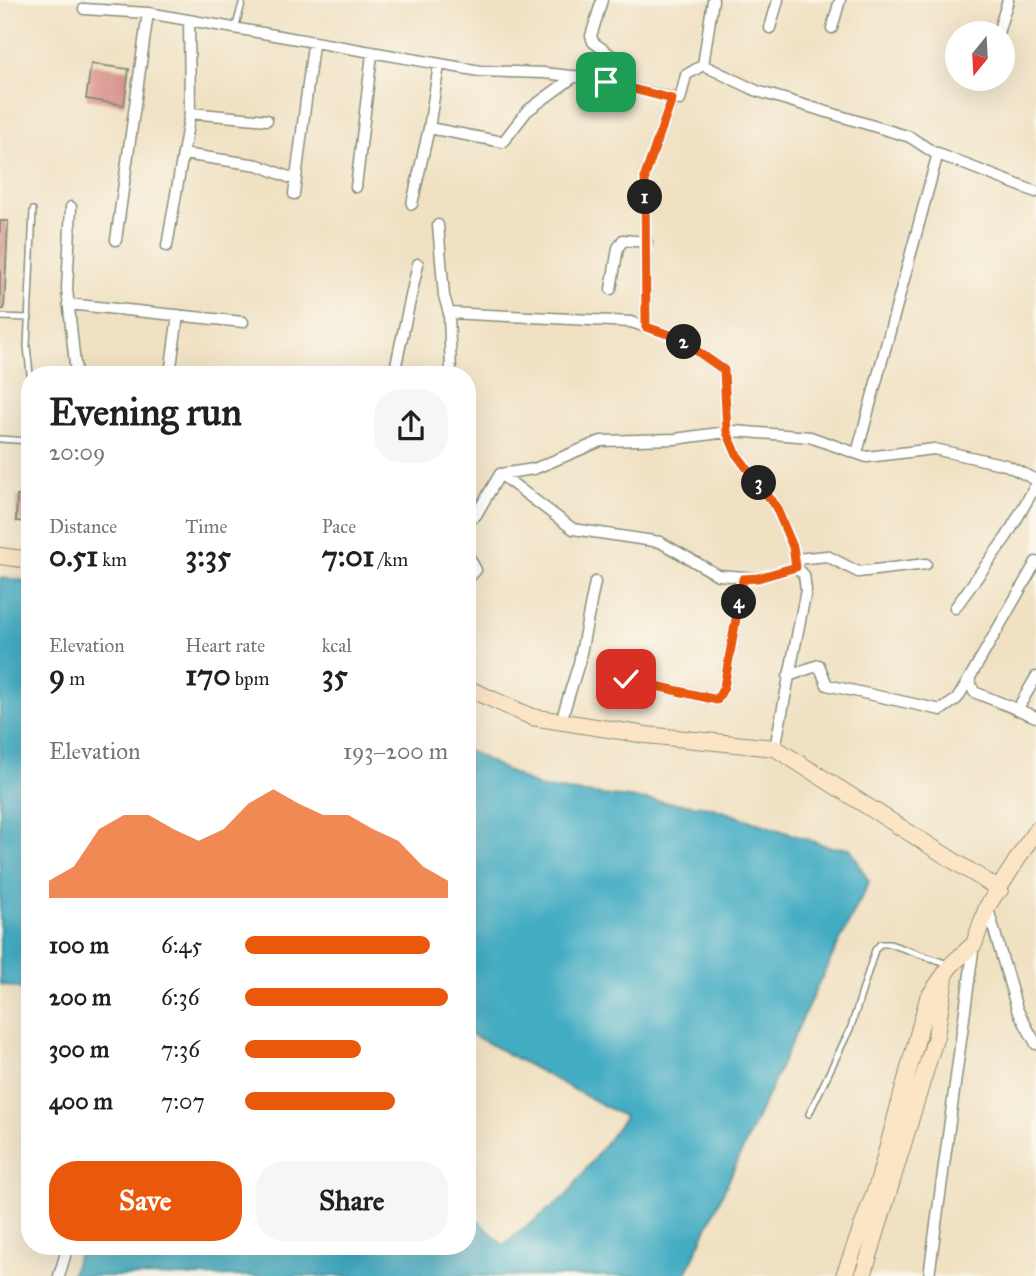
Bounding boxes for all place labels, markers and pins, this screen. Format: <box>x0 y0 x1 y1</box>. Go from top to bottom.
pin <box>576 52 636 112</box>
pin: 1 <box>628 180 662 214</box>
pin: 2 <box>666 324 702 360</box>
pin: 3 <box>742 466 776 500</box>
pin: 4 <box>722 584 756 620</box>
pin <box>596 649 656 709</box>

